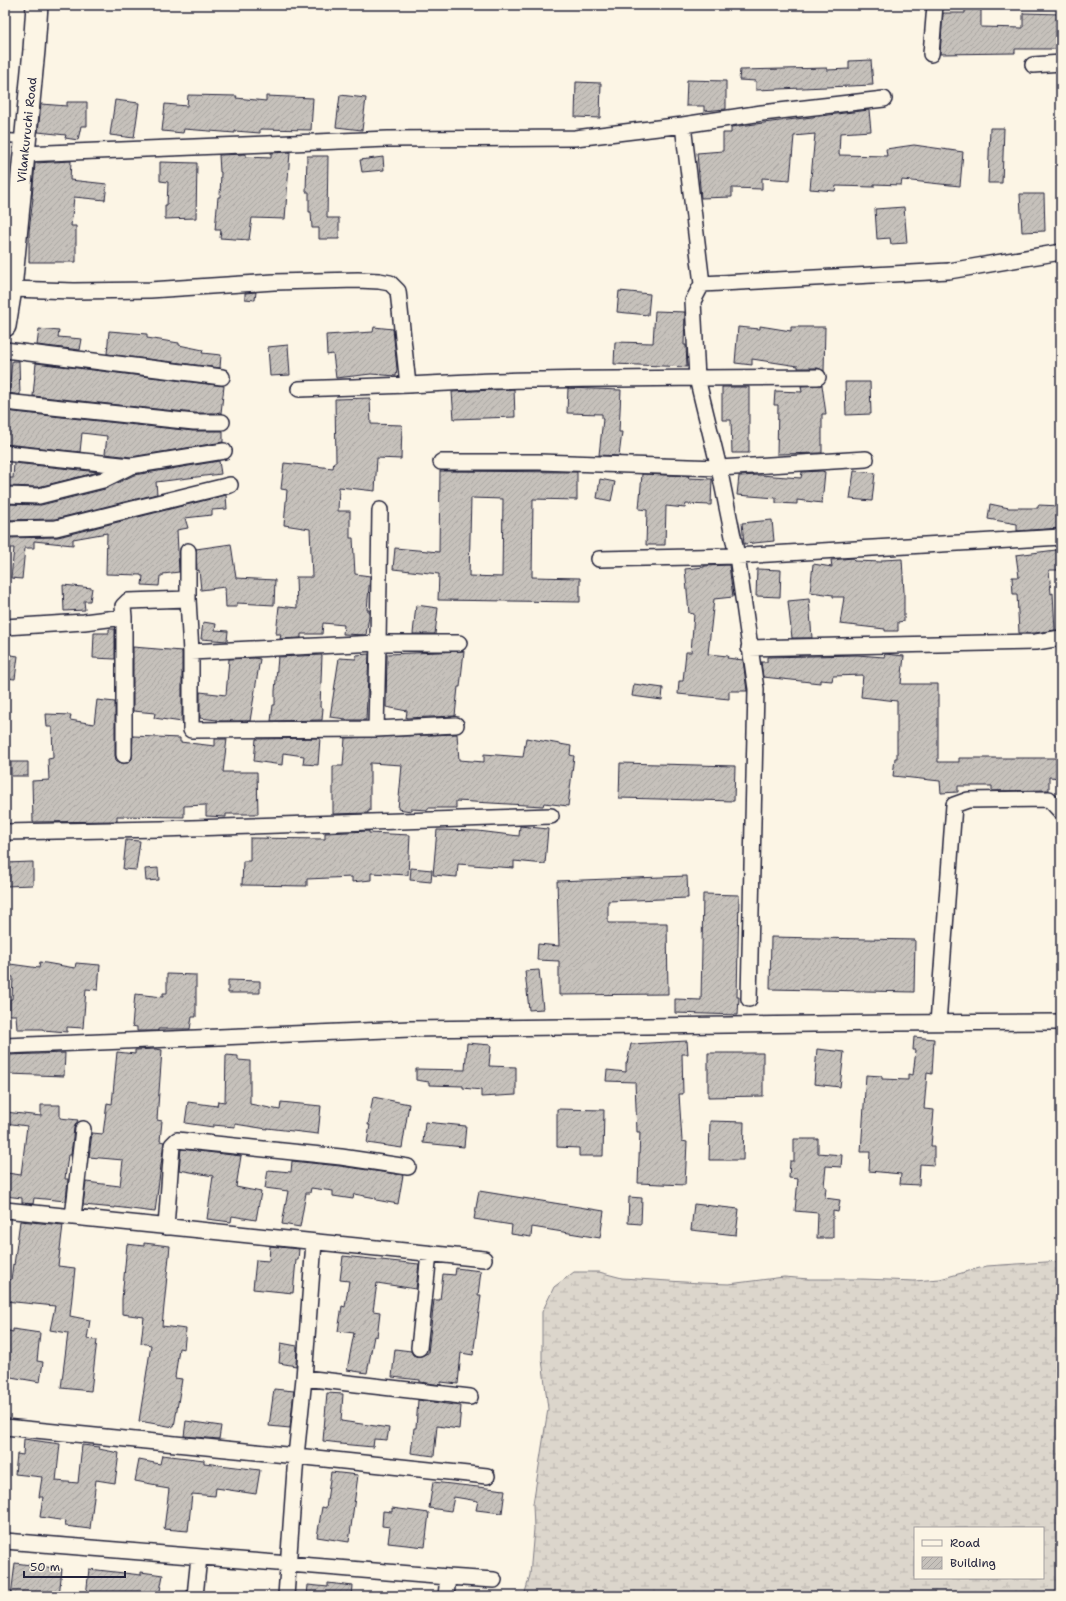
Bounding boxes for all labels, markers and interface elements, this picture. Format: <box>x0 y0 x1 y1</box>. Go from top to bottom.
street label: Vilankuruchi Road <box>13 76 41 184</box>
legend <box>914 1527 1044 1579</box>
text: Road <box>950 1535 981 1551</box>
scale bar <box>24 1553 125 1579</box>
text: Building <box>950 1555 996 1571</box>
text: 50 m <box>30 1559 60 1575</box>

